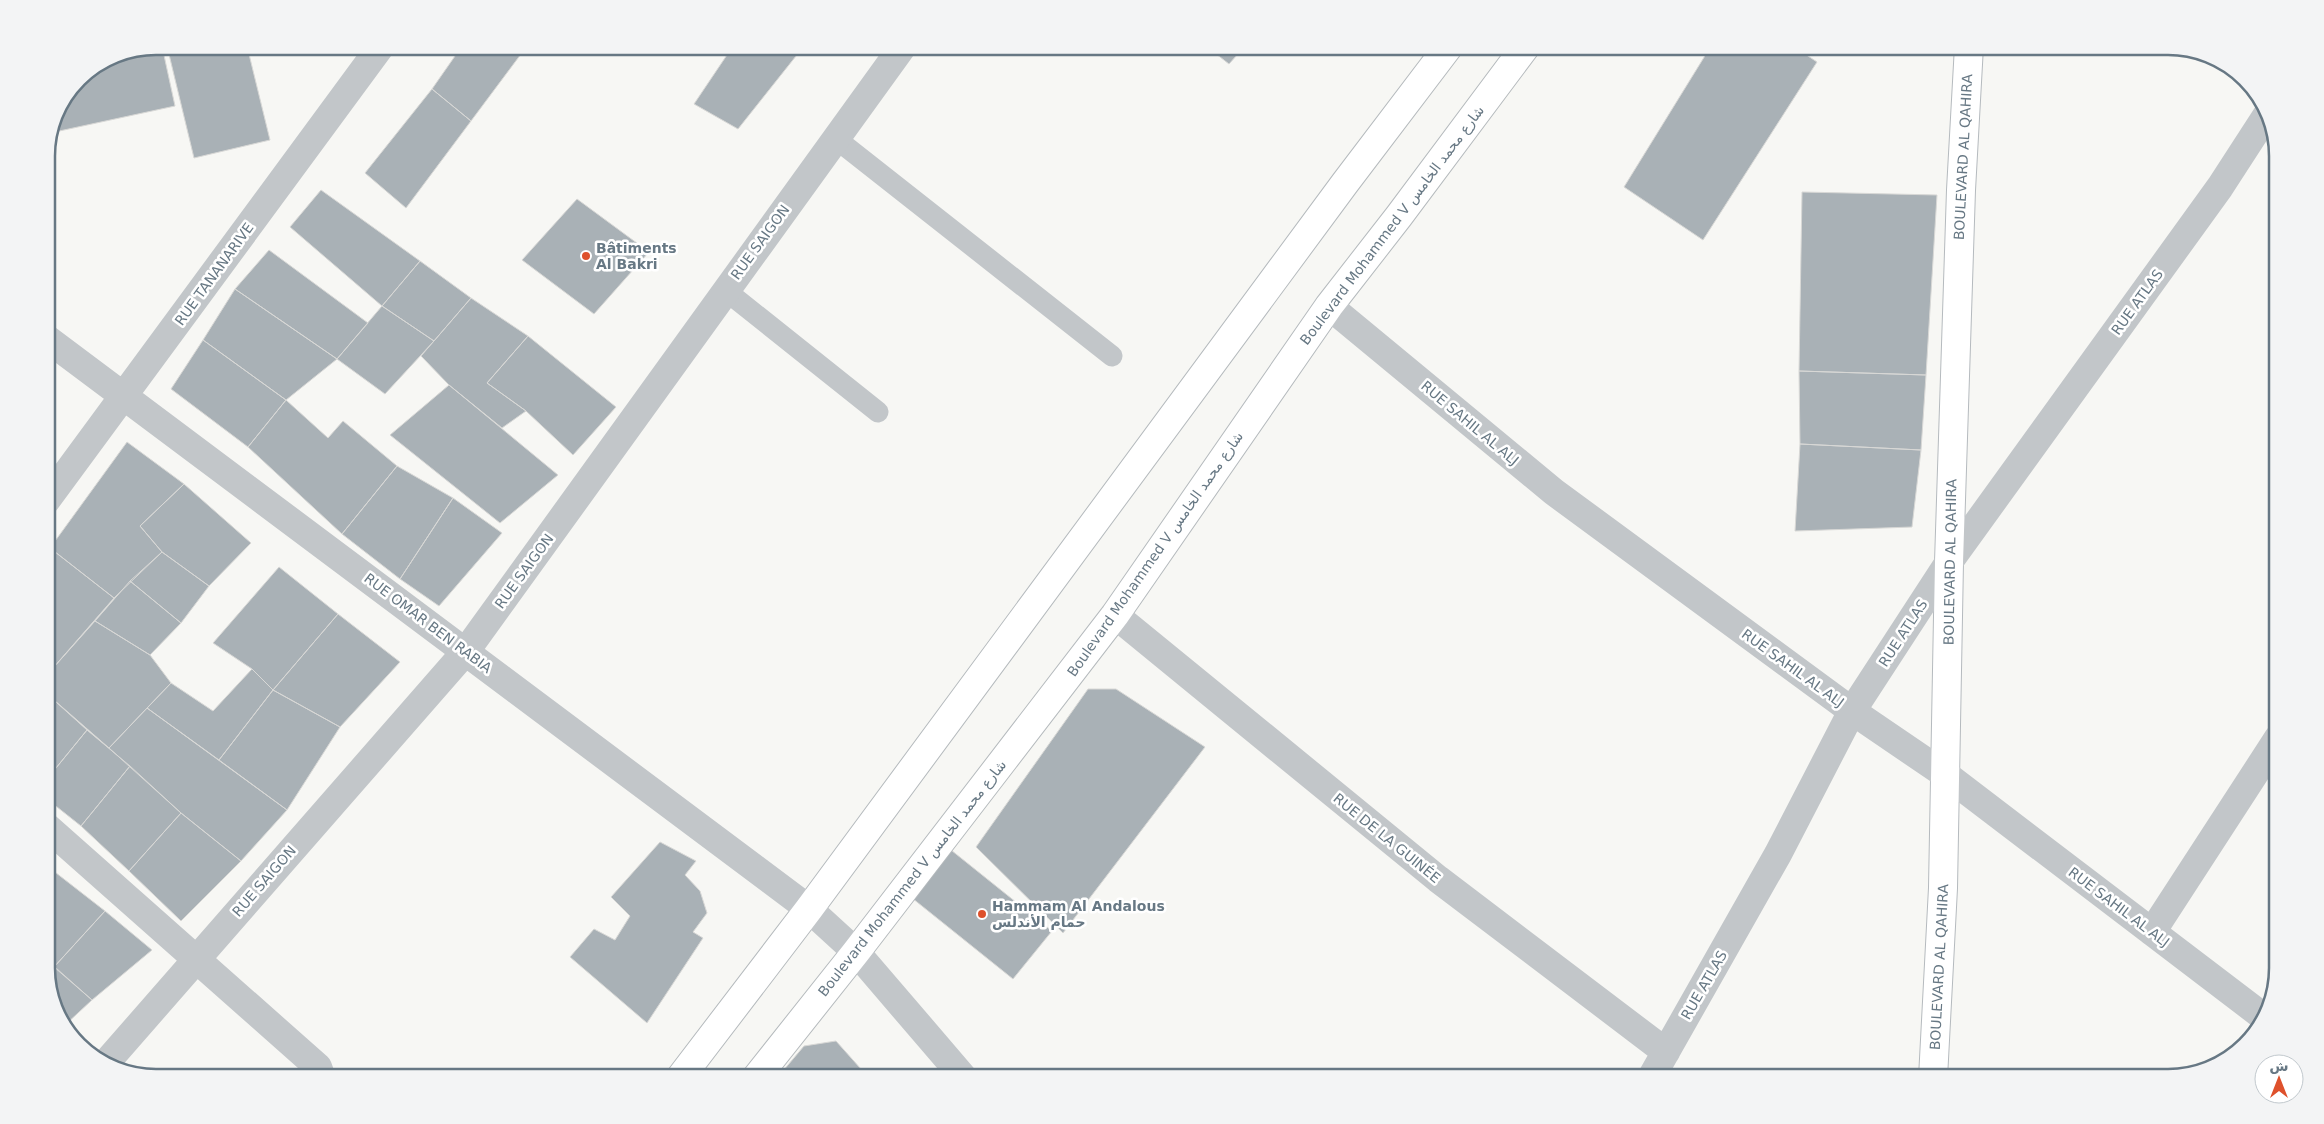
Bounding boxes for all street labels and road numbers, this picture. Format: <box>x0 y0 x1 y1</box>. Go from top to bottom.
street label: BOULEVARD AL QAHIRA <box>1951 73 1975 240</box>
street label: Boulevard Mohammed V شارع محمد الخامس <box>1297 102 1488 348</box>
street label: RUE SAIGON <box>728 202 792 282</box>
street label: RUE TANANARIVE <box>171 220 257 328</box>
street label: RUE ATLAS <box>2108 266 2166 338</box>
street label: RUE SAHIL AL ALJ <box>1418 378 1522 468</box>
street label: Boulevard Mohammed V شارع محمد الخامس <box>1064 428 1247 680</box>
street label: BOULEVARD AL QAHIRA <box>1941 478 1959 645</box>
street label: RUE SAIGON <box>492 531 556 611</box>
street label: RUE OMAR BEN RABIA <box>361 570 495 676</box>
street label: RUE ATLAS <box>1875 596 1931 670</box>
street label: RUE SAHIL AL ALJ <box>1739 626 1847 710</box>
street label: Boulevard Mohammed V شارع محمد الخامس <box>815 757 1010 1000</box>
street label: RUE DE LA GUINÉE <box>1330 790 1444 886</box>
street label: RUE SAIGON <box>229 842 299 920</box>
street label: RUE SAHIL AL ALJ <box>2065 864 2173 950</box>
street label: BOULEVARD AL QAHIRA <box>1927 883 1951 1050</box>
street label: RUE ATLAS <box>1678 948 1730 1022</box>

